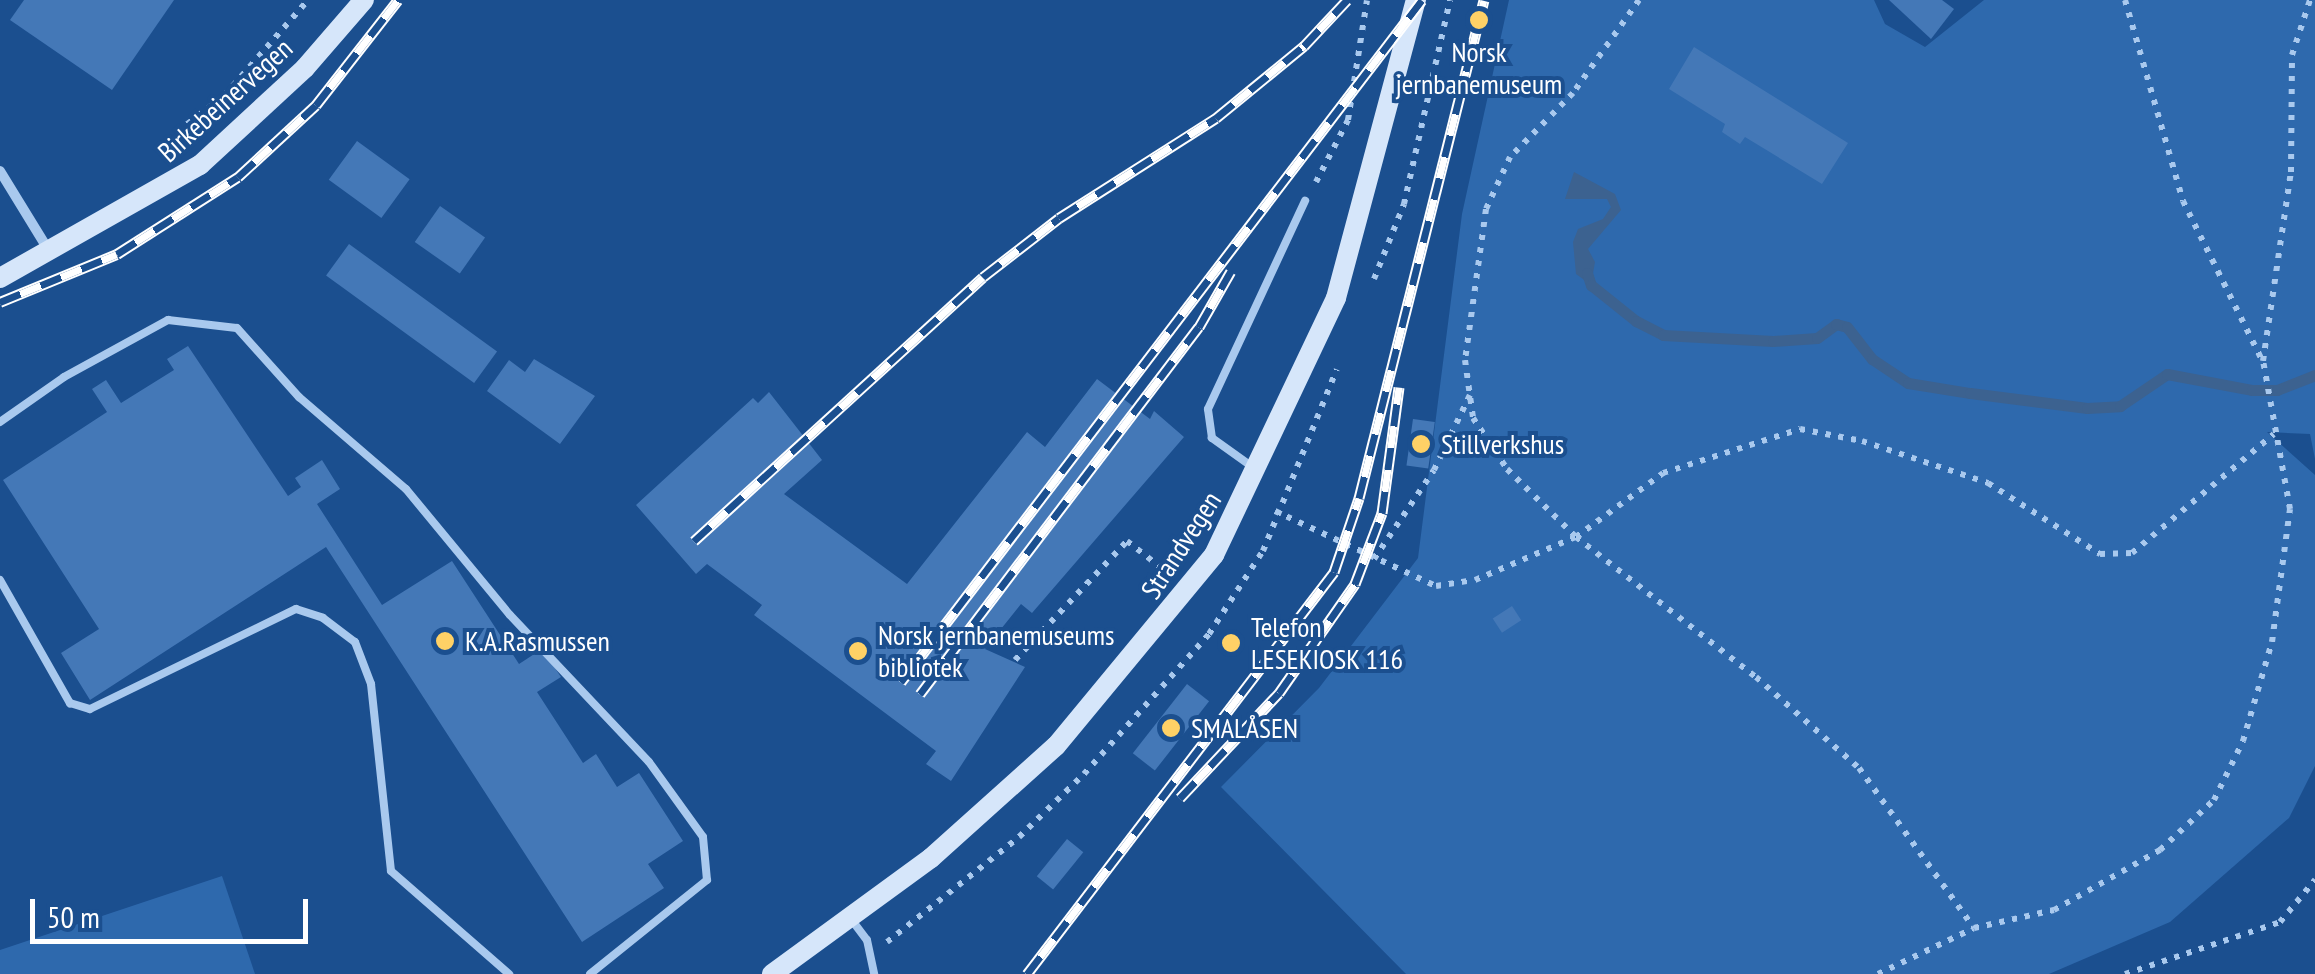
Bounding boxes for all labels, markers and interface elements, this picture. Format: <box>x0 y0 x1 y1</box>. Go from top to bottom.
marker: Norsk jernbanemuseum <box>1468 9 1490 31</box>
street label: Birkebeinervegen <box>151 31 299 169</box>
place label: Norsk jernbanemuseum <box>1396 35 1562 101</box>
place label: Stillverkshus <box>1441 427 1564 461</box>
marker: Stillverkshus <box>1410 433 1432 455</box>
street label: Strandvegen <box>1134 485 1228 605</box>
place label: Telefon LESEKIOSK 116 <box>1251 610 1404 676</box>
place label: Norsk jernbanemuseums bibliotek <box>878 618 1115 684</box>
place label: K.A.Rasmussen <box>465 624 610 658</box>
marker: K.A.Rasmussen <box>434 630 456 652</box>
marker: Telefon LESEKIOSK 116 <box>1220 632 1242 654</box>
marker: Norsk jernbanemuseums bibliotek <box>847 640 869 662</box>
place label: SMALÅSEN <box>1191 711 1298 745</box>
marker: SMALÅSEN <box>1160 717 1182 739</box>
scale bar <box>35 879 312 941</box>
text: 50 m <box>47 897 100 936</box>

